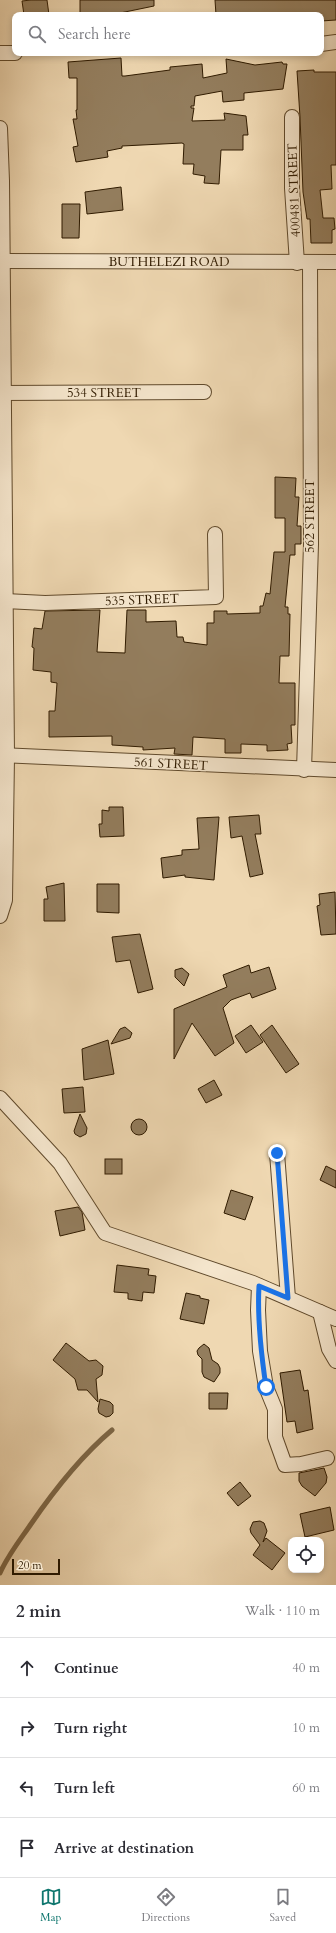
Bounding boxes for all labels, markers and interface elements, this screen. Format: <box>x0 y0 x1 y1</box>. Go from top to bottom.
search box <box>12 12 324 56</box>
icon: search <box>26 23 48 45</box>
text: Search here <box>58 24 131 44</box>
street label: 400481 STREET <box>283 142 305 237</box>
street label: BUTHELEZI ROAD <box>108 253 230 271</box>
street label: 534 STREET <box>67 384 142 402</box>
street label: 562 STREET <box>301 478 319 553</box>
street label: 535 STREET <box>105 590 180 610</box>
street label: 561 STREET <box>134 753 209 775</box>
route end <box>268 1144 286 1162</box>
route start <box>257 1378 275 1396</box>
map controls <box>288 1537 324 1573</box>
button: locate <box>288 1537 324 1573</box>
scale bar <box>12 1557 60 1576</box>
text: 20 m <box>18 1558 42 1573</box>
text: 2 min <box>16 1600 61 1623</box>
text: Walk · 110 m <box>245 1602 320 1620</box>
icon: ahead <box>16 1657 38 1679</box>
text: Continue <box>54 1658 119 1678</box>
text: 40 m <box>292 1659 320 1677</box>
icon: right <box>16 1717 38 1739</box>
text: Turn right <box>54 1718 127 1738</box>
text: 10 m <box>292 1719 320 1737</box>
icon: left <box>16 1777 38 1799</box>
text: Turn left <box>54 1778 115 1798</box>
text: 60 m <box>292 1779 320 1797</box>
icon: arrive <box>16 1837 38 1859</box>
text: Arrive at destination <box>54 1838 194 1858</box>
tab: Map <box>40 1886 62 1925</box>
tab: Directions <box>141 1886 190 1925</box>
tab: Saved <box>270 1886 296 1925</box>

